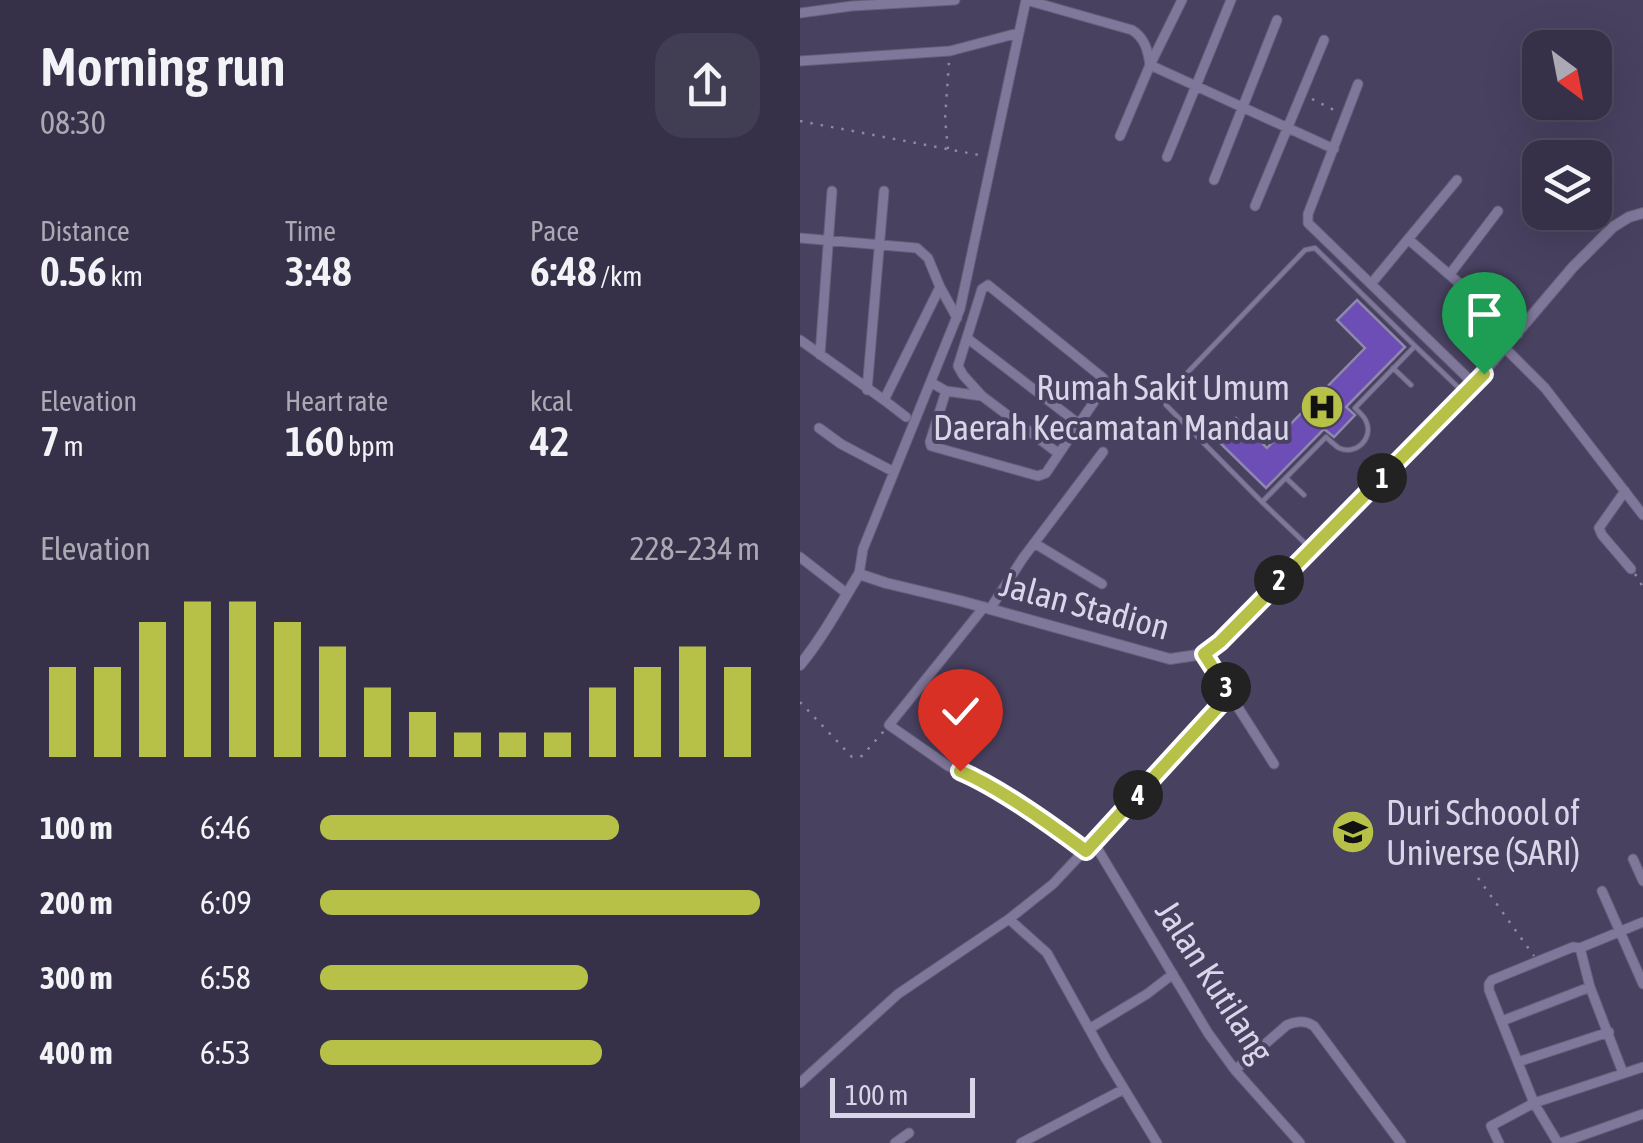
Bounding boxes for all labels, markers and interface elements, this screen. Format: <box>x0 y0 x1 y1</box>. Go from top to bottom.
north arrow <box>1522 30 1612 120</box>
map controls <box>1522 30 1612 230</box>
button: share <box>655 33 760 138</box>
text: Morning run <box>40 35 286 98</box>
text: 08:30 <box>40 104 106 141</box>
button: layers <box>1522 140 1612 230</box>
text: Distance <box>40 215 130 247</box>
text: Time <box>285 215 336 247</box>
text: Pace <box>530 215 579 247</box>
text: 0.56 <box>40 247 107 295</box>
text: 3:48 <box>285 247 352 295</box>
text: 6:48 <box>530 247 597 295</box>
text: km <box>107 260 143 292</box>
text: /km <box>597 260 642 292</box>
pin <box>1442 272 1527 375</box>
icon: arrive <box>1457 287 1512 342</box>
place label: Rumah Sakit Umum Daerah Kecamatan Mandau <box>933 367 1290 447</box>
hospital icon: Rumah Sakit Umum Daerah Kecamatan Mandau <box>1299 384 1345 430</box>
text: Elevation <box>40 385 137 417</box>
text: Heart rate <box>285 385 388 417</box>
text: kcal <box>530 385 573 417</box>
text: 7 <box>40 417 60 465</box>
text: 160 <box>285 417 344 465</box>
text: 42 <box>530 417 569 465</box>
text: m <box>60 430 84 462</box>
text: bpm <box>344 430 395 462</box>
pin: 1 <box>1357 453 1407 503</box>
text: 1 <box>1375 462 1389 494</box>
text: Elevation <box>40 530 151 567</box>
text: 228–234 m <box>630 530 760 567</box>
pin: 2 <box>1254 555 1304 605</box>
street label: Jalan Stadion <box>996 563 1174 647</box>
text: 2 <box>1272 564 1286 596</box>
pin: 3 <box>1201 662 1251 712</box>
pin <box>918 669 1003 772</box>
text: 3 <box>1219 671 1233 703</box>
icon: check <box>933 684 988 739</box>
pin: 4 <box>1113 770 1163 820</box>
text: 4 <box>1131 779 1145 811</box>
place label: Duri Schoool of Universe (SARI) <box>1386 792 1580 872</box>
text: 100 m <box>40 809 113 846</box>
text: 6:46 <box>200 809 251 846</box>
school or university icon: Duri Schoool of Universe (SARI) <box>1330 809 1376 855</box>
text: 200 m <box>40 884 113 921</box>
text: 6:09 <box>200 884 251 921</box>
street label: Jalan Kutilang <box>1148 893 1282 1069</box>
text: 300 m <box>40 959 113 996</box>
text: 6:58 <box>200 959 251 996</box>
text: 400 m <box>40 1034 113 1071</box>
text: 6:53 <box>200 1034 251 1071</box>
scale bar <box>830 1073 975 1118</box>
text: 100 m <box>845 1079 908 1111</box>

